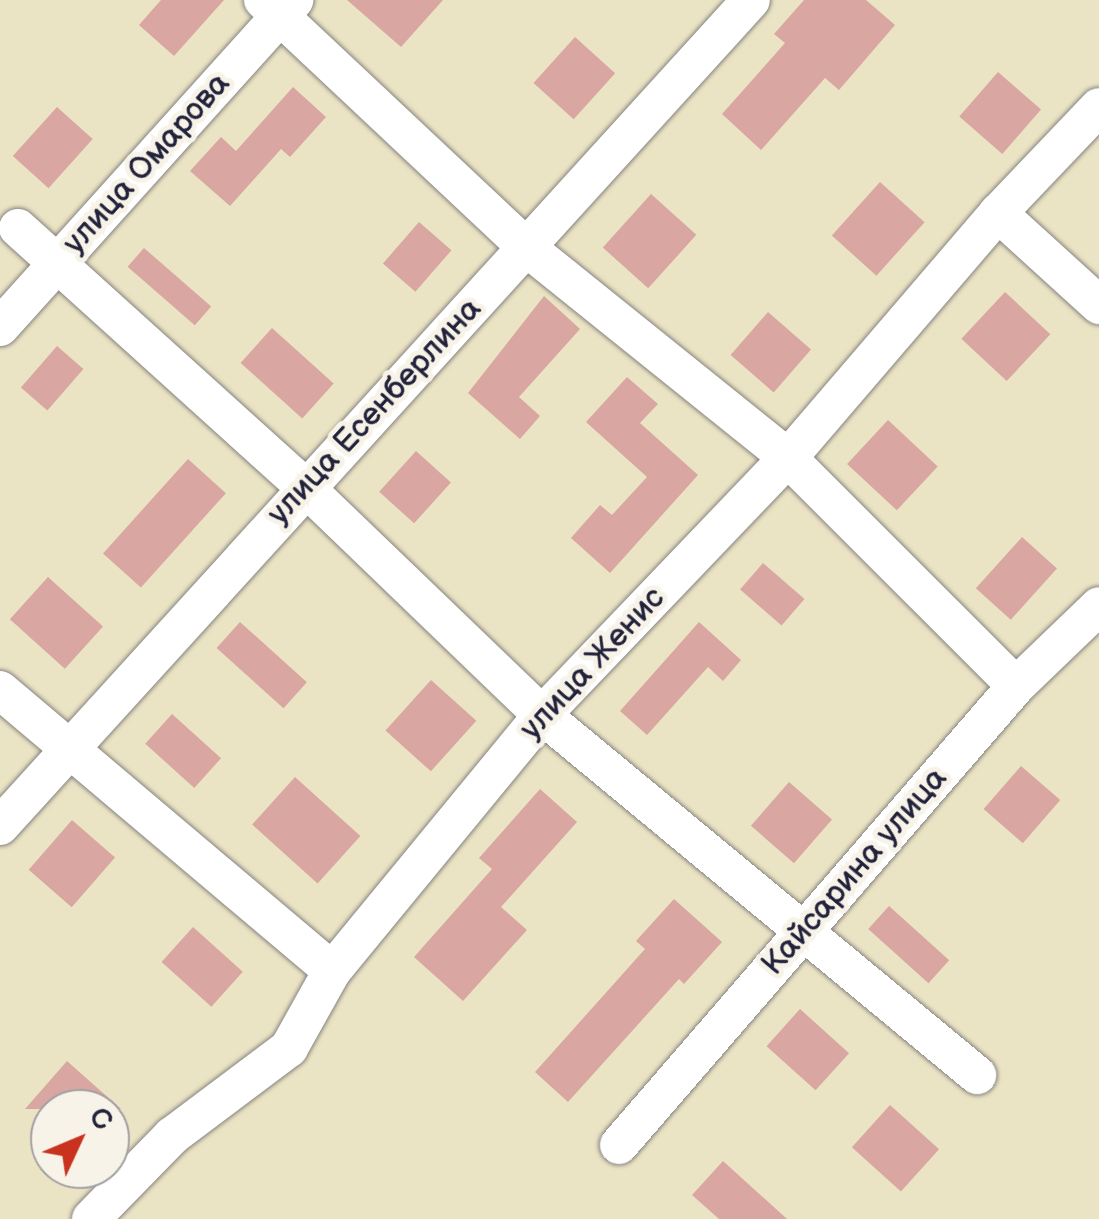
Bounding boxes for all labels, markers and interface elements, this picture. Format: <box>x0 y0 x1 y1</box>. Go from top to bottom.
street label: улица Омарова <box>56 65 238 263</box>
street label: улица Есенберлина <box>260 291 490 533</box>
street label: улица Женис <box>513 580 673 748</box>
street label: Кайсарина улица <box>754 760 956 984</box>
north arrow <box>30 1089 130 1189</box>
text: С <box>82 1101 119 1138</box>

